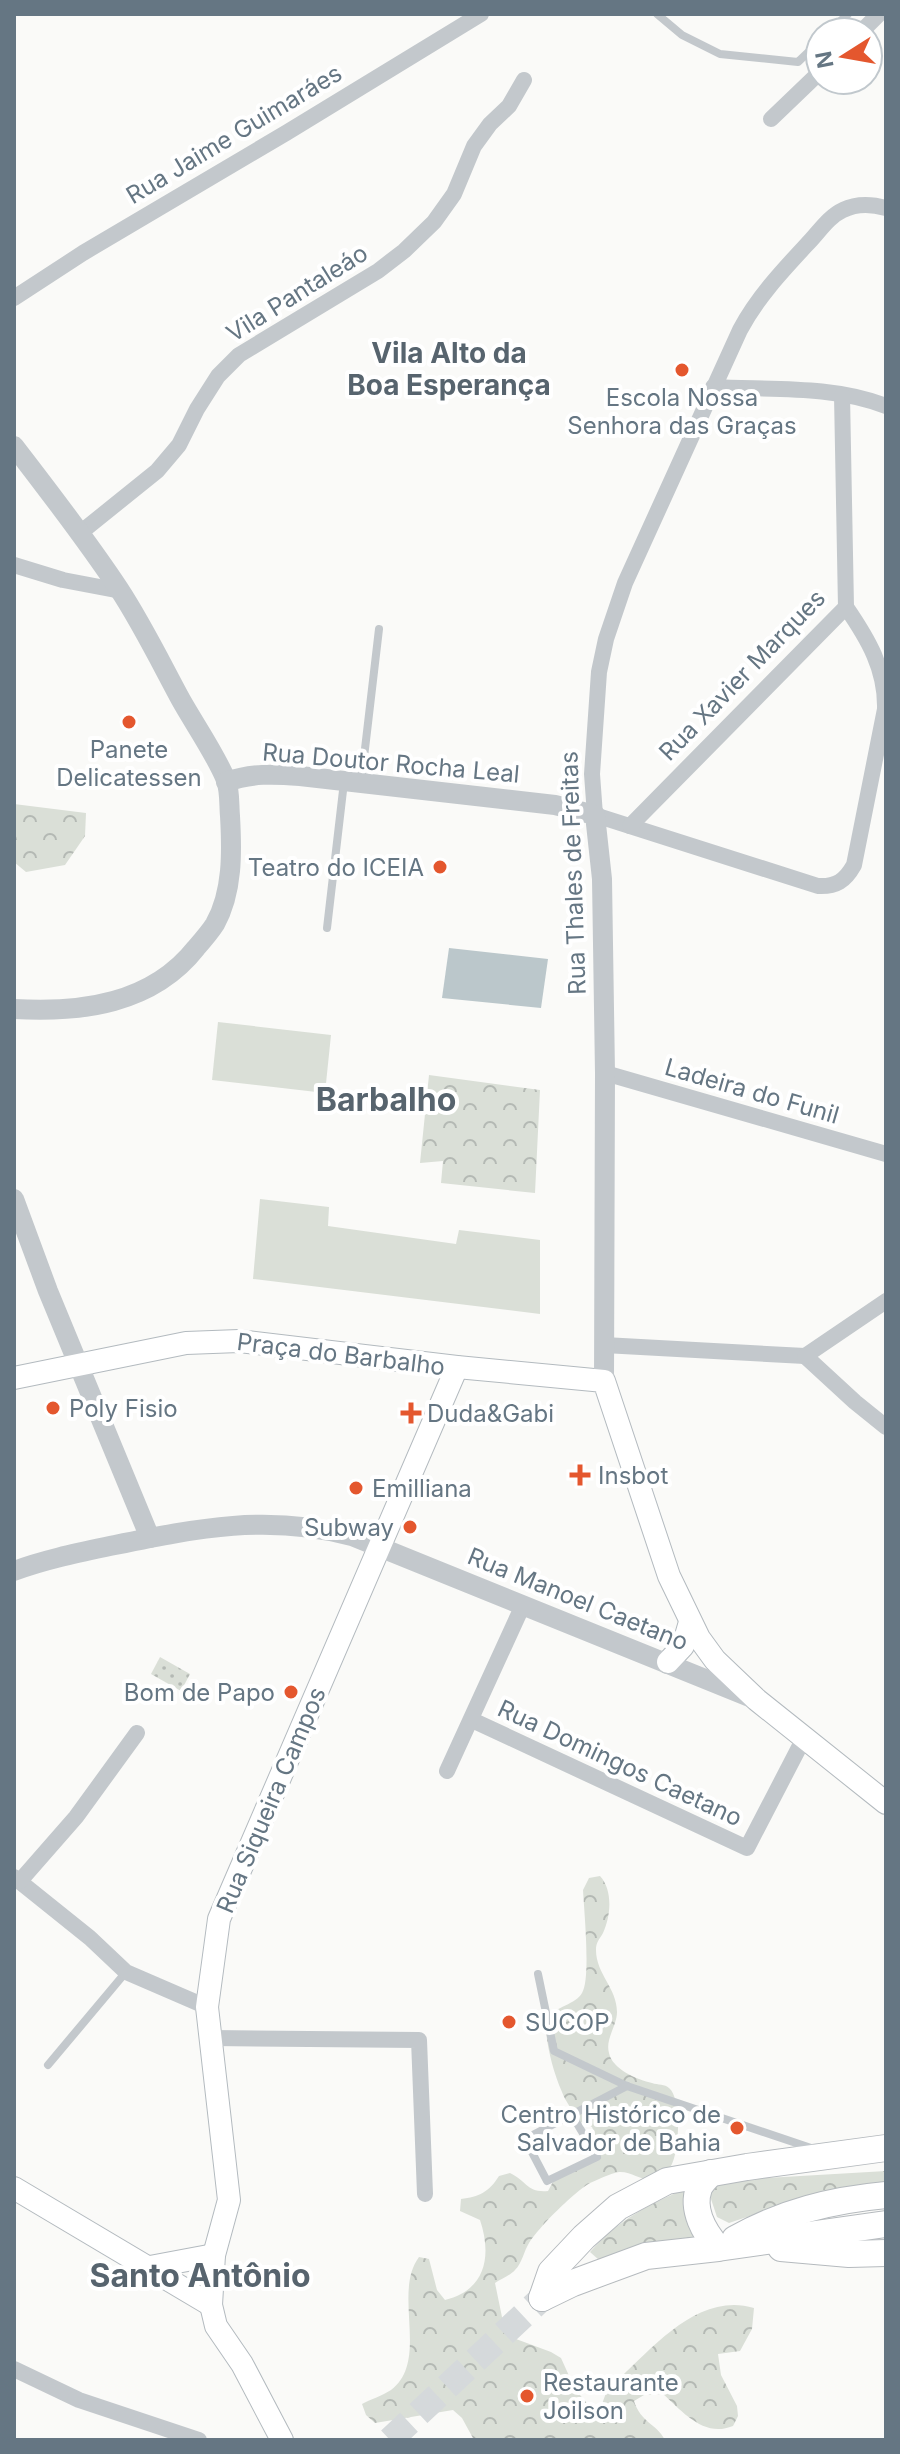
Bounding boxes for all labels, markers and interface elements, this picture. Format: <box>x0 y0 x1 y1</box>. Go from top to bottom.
north arrow <box>804 16 884 96</box>
text: N <box>810 49 839 71</box>
street label: Rua Jaime Guimaráes <box>121 58 347 210</box>
street label: Vila Pantaleáo <box>221 238 373 348</box>
district label: Vila Alto da Boa Esperança <box>347 336 551 402</box>
marker: Escola Nossa Senhora das Graças <box>673 361 691 379</box>
place label: Escola Nossa Senhora das Graças <box>567 383 797 440</box>
street label: Rua Xavier Marques <box>653 583 831 767</box>
marker: Panete Delicatessen <box>120 713 138 731</box>
place label: Panete Delicatessen <box>56 735 202 792</box>
street label: Rua Doutor Rocha Leal <box>261 737 521 789</box>
street label: Rua Thales de Freitas <box>554 751 592 995</box>
place label: Teatro do ICEIA <box>248 853 424 882</box>
marker: Teatro do ICEIA <box>431 858 449 876</box>
street label: Ladeira do Funil <box>661 1052 843 1130</box>
district label: Barbalho <box>316 1080 456 1119</box>
street label: Praça do Barbalho <box>235 1327 447 1381</box>
place label: Poly Fisio <box>69 1394 178 1423</box>
marker: Poly Fisio <box>44 1399 62 1417</box>
place label: Duda&Gabi <box>427 1399 554 1428</box>
marker: Duda&Gabi <box>402 1404 420 1422</box>
place label: Insbot <box>598 1461 668 1490</box>
marker: Insbot <box>569 1464 591 1486</box>
place label: Emilliana <box>372 1474 472 1503</box>
marker: Emilliana <box>347 1479 365 1497</box>
place label: Subway <box>304 1513 394 1542</box>
marker: Subway <box>401 1518 419 1536</box>
street label: Rua Manoel Caetano <box>464 1542 692 1656</box>
place label: Bom de Papo <box>124 1678 275 1707</box>
street label: Rua Siqueira Campos <box>210 1683 332 1917</box>
marker: Bom de Papo <box>282 1683 300 1701</box>
street label: Rua Domingos Caetano <box>493 1694 747 1832</box>
place label: SUCOP <box>525 2008 609 2037</box>
marker: SUCOP <box>500 2013 518 2031</box>
place label: Centro Histórico de Salvador de Bahia <box>501 2100 721 2157</box>
marker: Centro Histórico de Salvador de Bahia <box>728 2119 746 2137</box>
district label: Santo Antônio <box>89 2256 311 2295</box>
place label: Restaurante Joilson <box>543 2368 679 2425</box>
marker: Restaurante Joilson <box>518 2387 536 2405</box>

